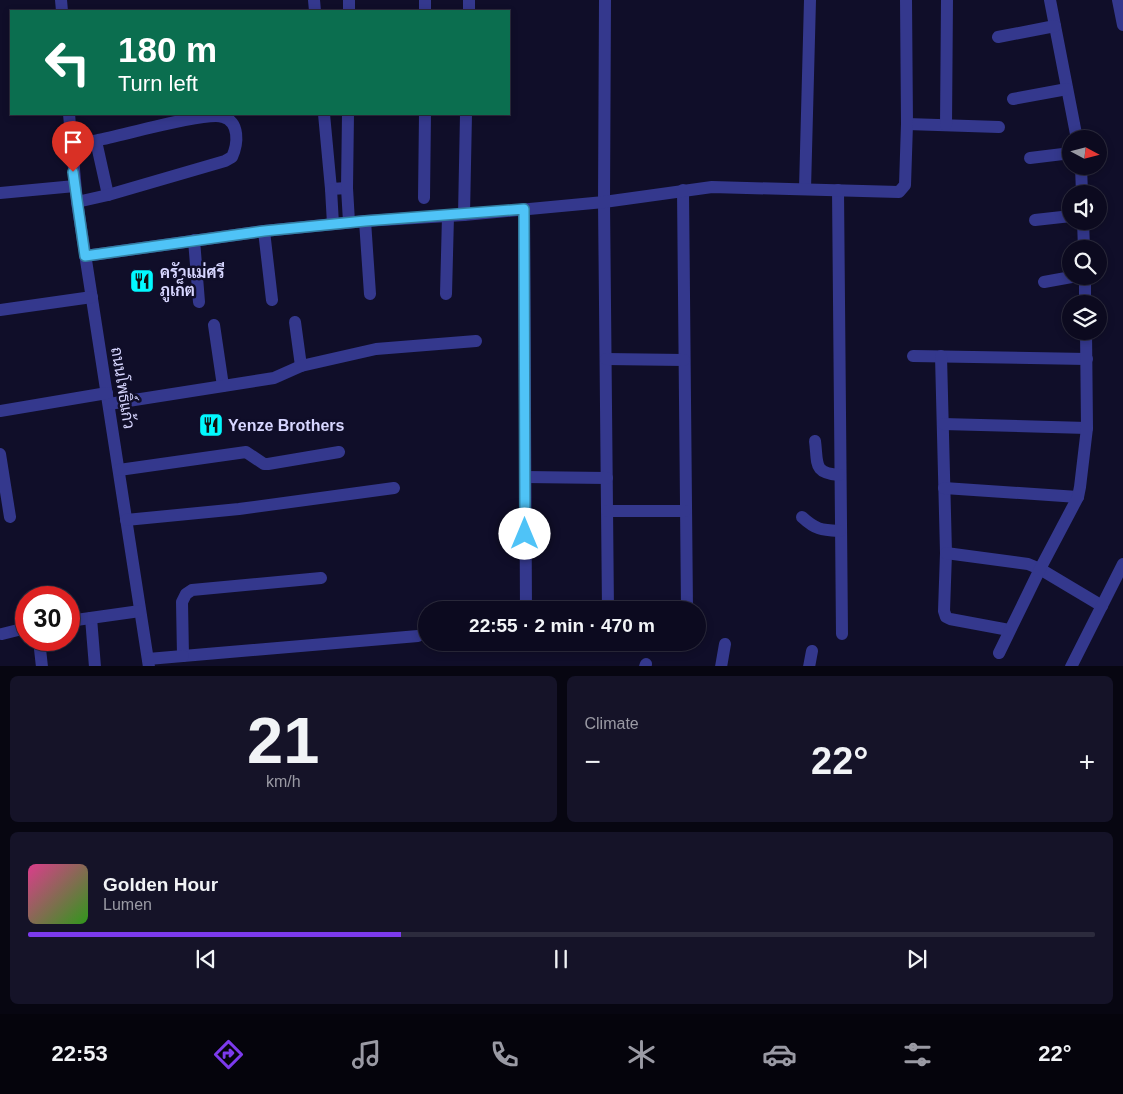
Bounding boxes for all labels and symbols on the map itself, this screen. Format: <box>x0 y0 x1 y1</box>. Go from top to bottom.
pin <box>52 121 94 172</box>
north arrow <box>1062 130 1108 175</box>
place label: ครัวแม่ศรี ภูเก็ต <box>160 262 225 303</box>
restaurant icon: ครัวแม่ศรี ภูเก็ต <box>129 268 155 294</box>
street label: ถนนโพธิ์แก้ว <box>108 345 144 430</box>
restaurant icon: Yenze Brothers <box>198 412 224 438</box>
place label: Yenze Brothers <box>228 417 345 434</box>
position arrow <box>498 507 550 559</box>
speed limit sign: 30 <box>15 586 80 651</box>

